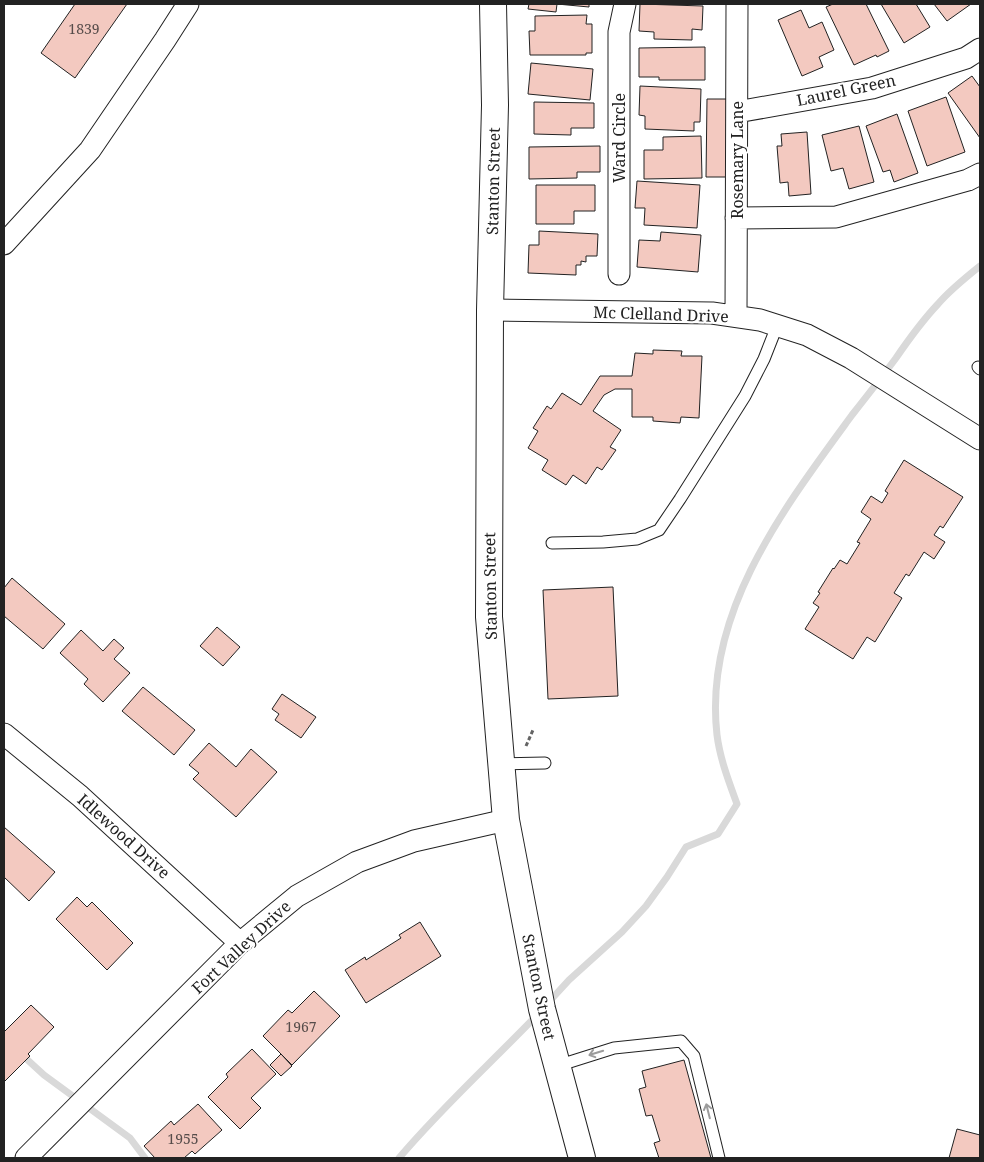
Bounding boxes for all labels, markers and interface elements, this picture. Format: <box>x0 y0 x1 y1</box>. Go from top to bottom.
house number: 1839 <box>68 19 100 38</box>
street label: Laurel Green <box>794 69 898 111</box>
street label: Ward Circle <box>608 93 630 183</box>
street label: Rosemary Lane <box>726 101 748 219</box>
street label: Stanton Street <box>481 127 505 235</box>
street label: Mc Clelland Drive <box>593 301 729 327</box>
street label: Stanton Street <box>478 532 502 640</box>
street label: Idlewood Drive <box>73 788 175 884</box>
street label: Fort Valley Drive <box>187 895 295 999</box>
street label: Stanton Street <box>517 932 561 1042</box>
house number: 1967 <box>285 1017 317 1036</box>
one-way arrow <box>588 1049 604 1059</box>
one-way arrow <box>703 1103 712 1119</box>
house number: 1955 <box>167 1129 199 1148</box>

